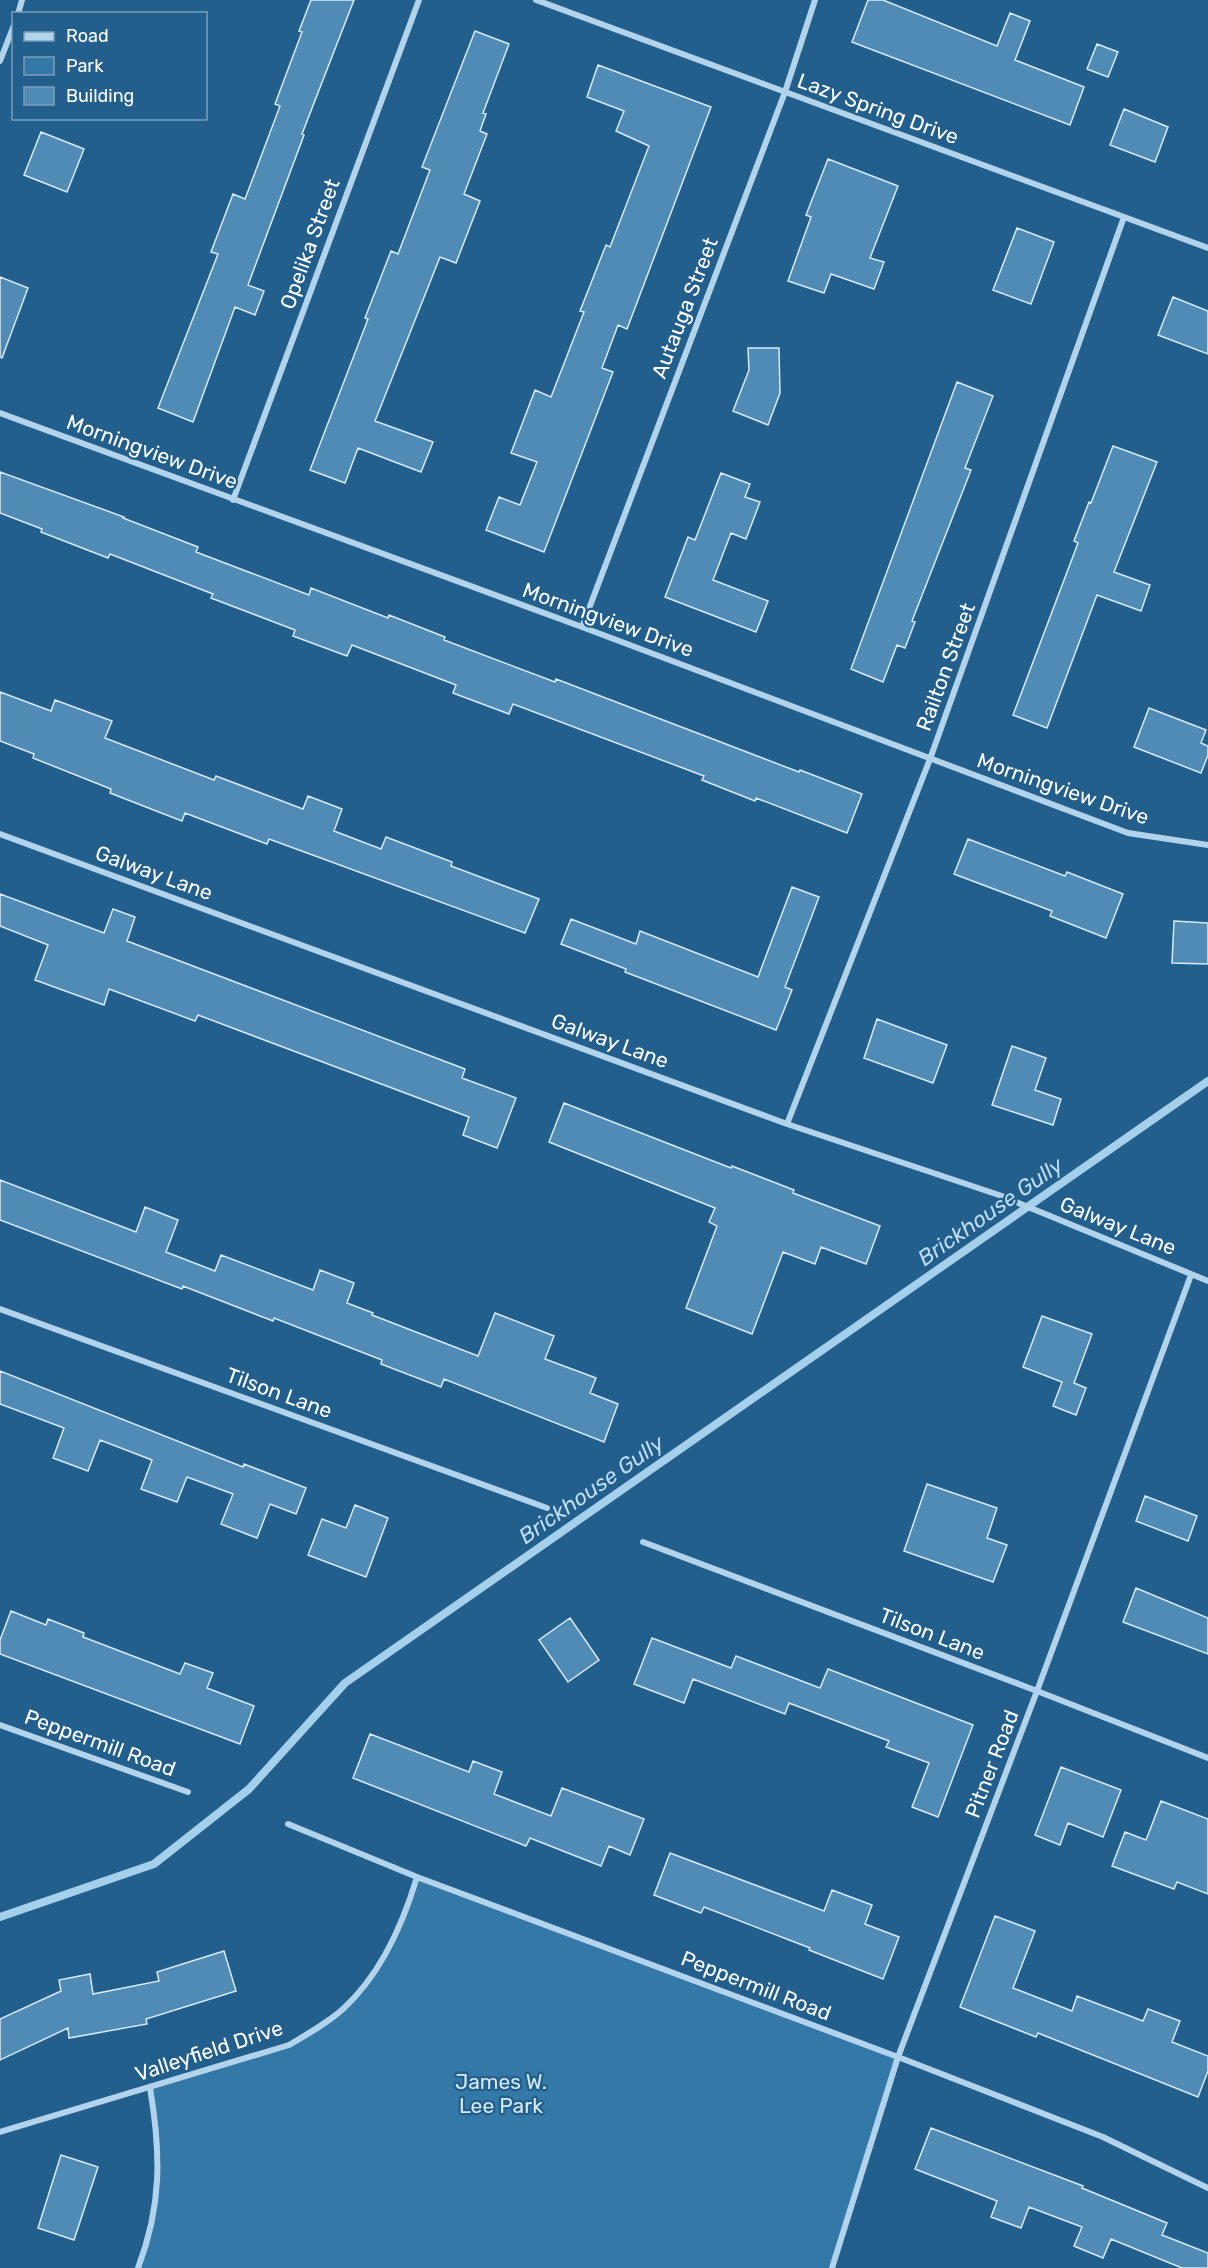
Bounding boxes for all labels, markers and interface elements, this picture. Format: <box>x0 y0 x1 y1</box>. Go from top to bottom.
legend <box>12 12 207 120</box>
text: Road <box>66 25 109 47</box>
text: Park <box>66 55 104 77</box>
street label: Lazy Spring Drive <box>794 68 962 149</box>
text: Building <box>66 85 134 107</box>
street label: Opelika Street <box>274 175 345 312</box>
street label: Autauga Street <box>646 234 723 382</box>
street label: Morningview Drive <box>63 409 241 494</box>
street label: Morningview Drive <box>519 577 697 662</box>
street label: Railton Street <box>911 599 980 734</box>
street label: Morningview Drive <box>974 747 1152 830</box>
street label: Galway Lane <box>92 840 216 905</box>
street label: Galway Lane <box>548 1008 672 1073</box>
water label: Brickhouse Gully <box>912 1151 1069 1272</box>
street label: Galway Lane <box>1056 1191 1180 1260</box>
street label: Tilson Lane <box>223 1362 336 1423</box>
water label: Brickhouse Gully <box>513 1429 670 1550</box>
street label: Tilson Lane <box>876 1602 988 1665</box>
street label: Peppermill Road <box>21 1704 179 1781</box>
street label: Pitner Road <box>959 1706 1024 1821</box>
street label: Peppermill Road <box>678 1945 835 2026</box>
street label: Valleyfield Drive <box>132 2015 286 2086</box>
park label: James W. Lee Park <box>455 2069 547 2118</box>

